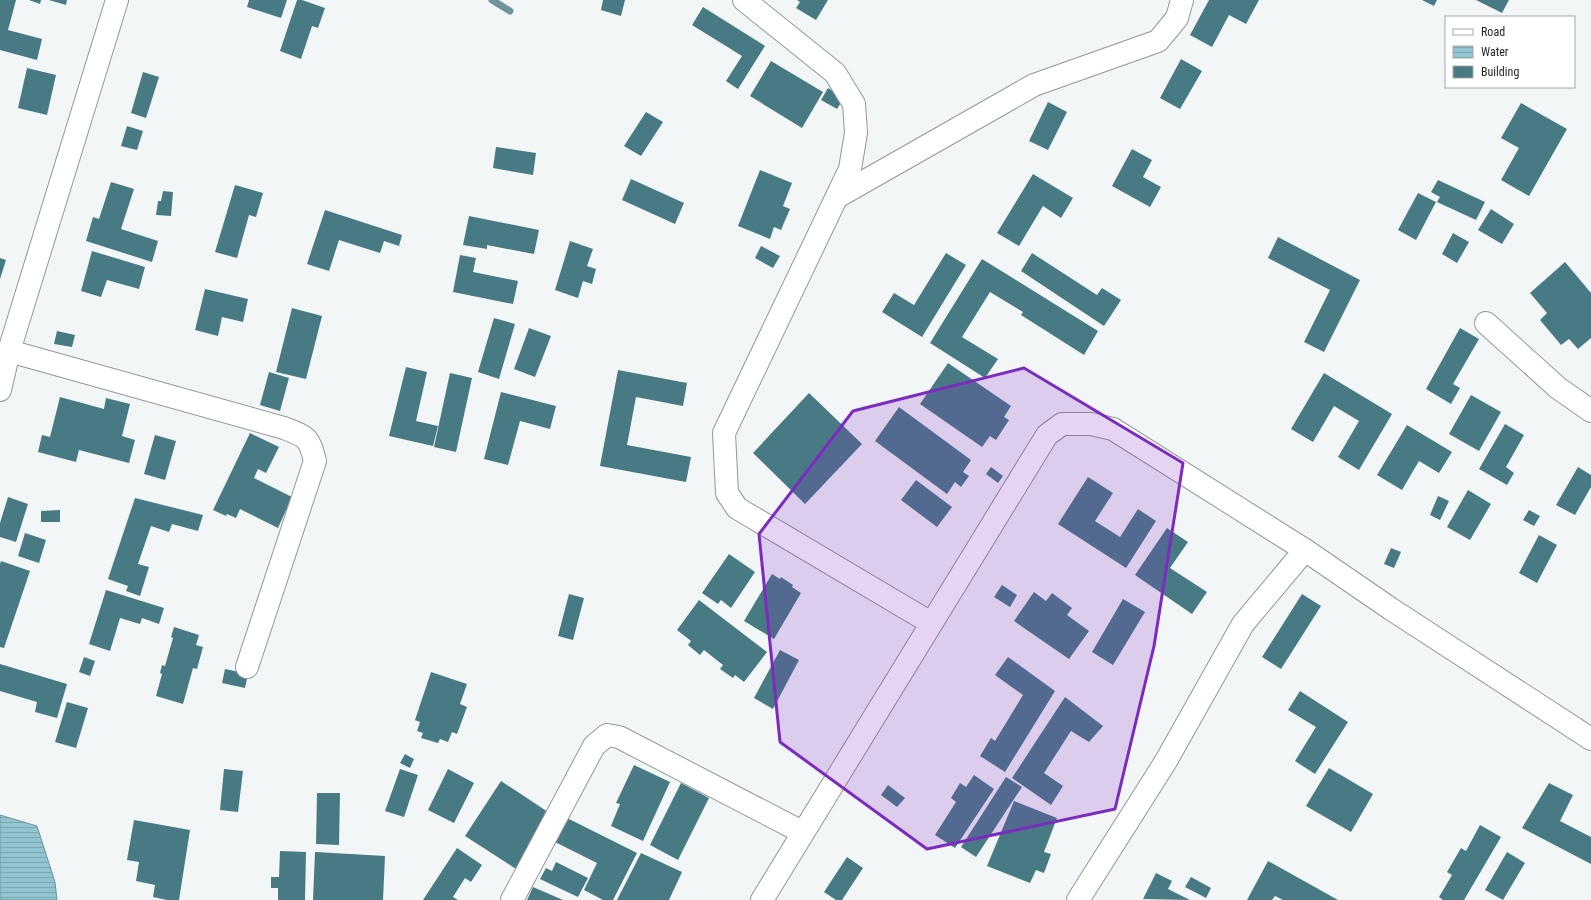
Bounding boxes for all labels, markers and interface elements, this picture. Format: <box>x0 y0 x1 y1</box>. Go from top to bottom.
legend <box>1445 16 1575 88</box>
text: Road <box>1481 25 1505 39</box>
text: Water <box>1481 45 1509 59</box>
text: Building <box>1481 65 1519 79</box>

